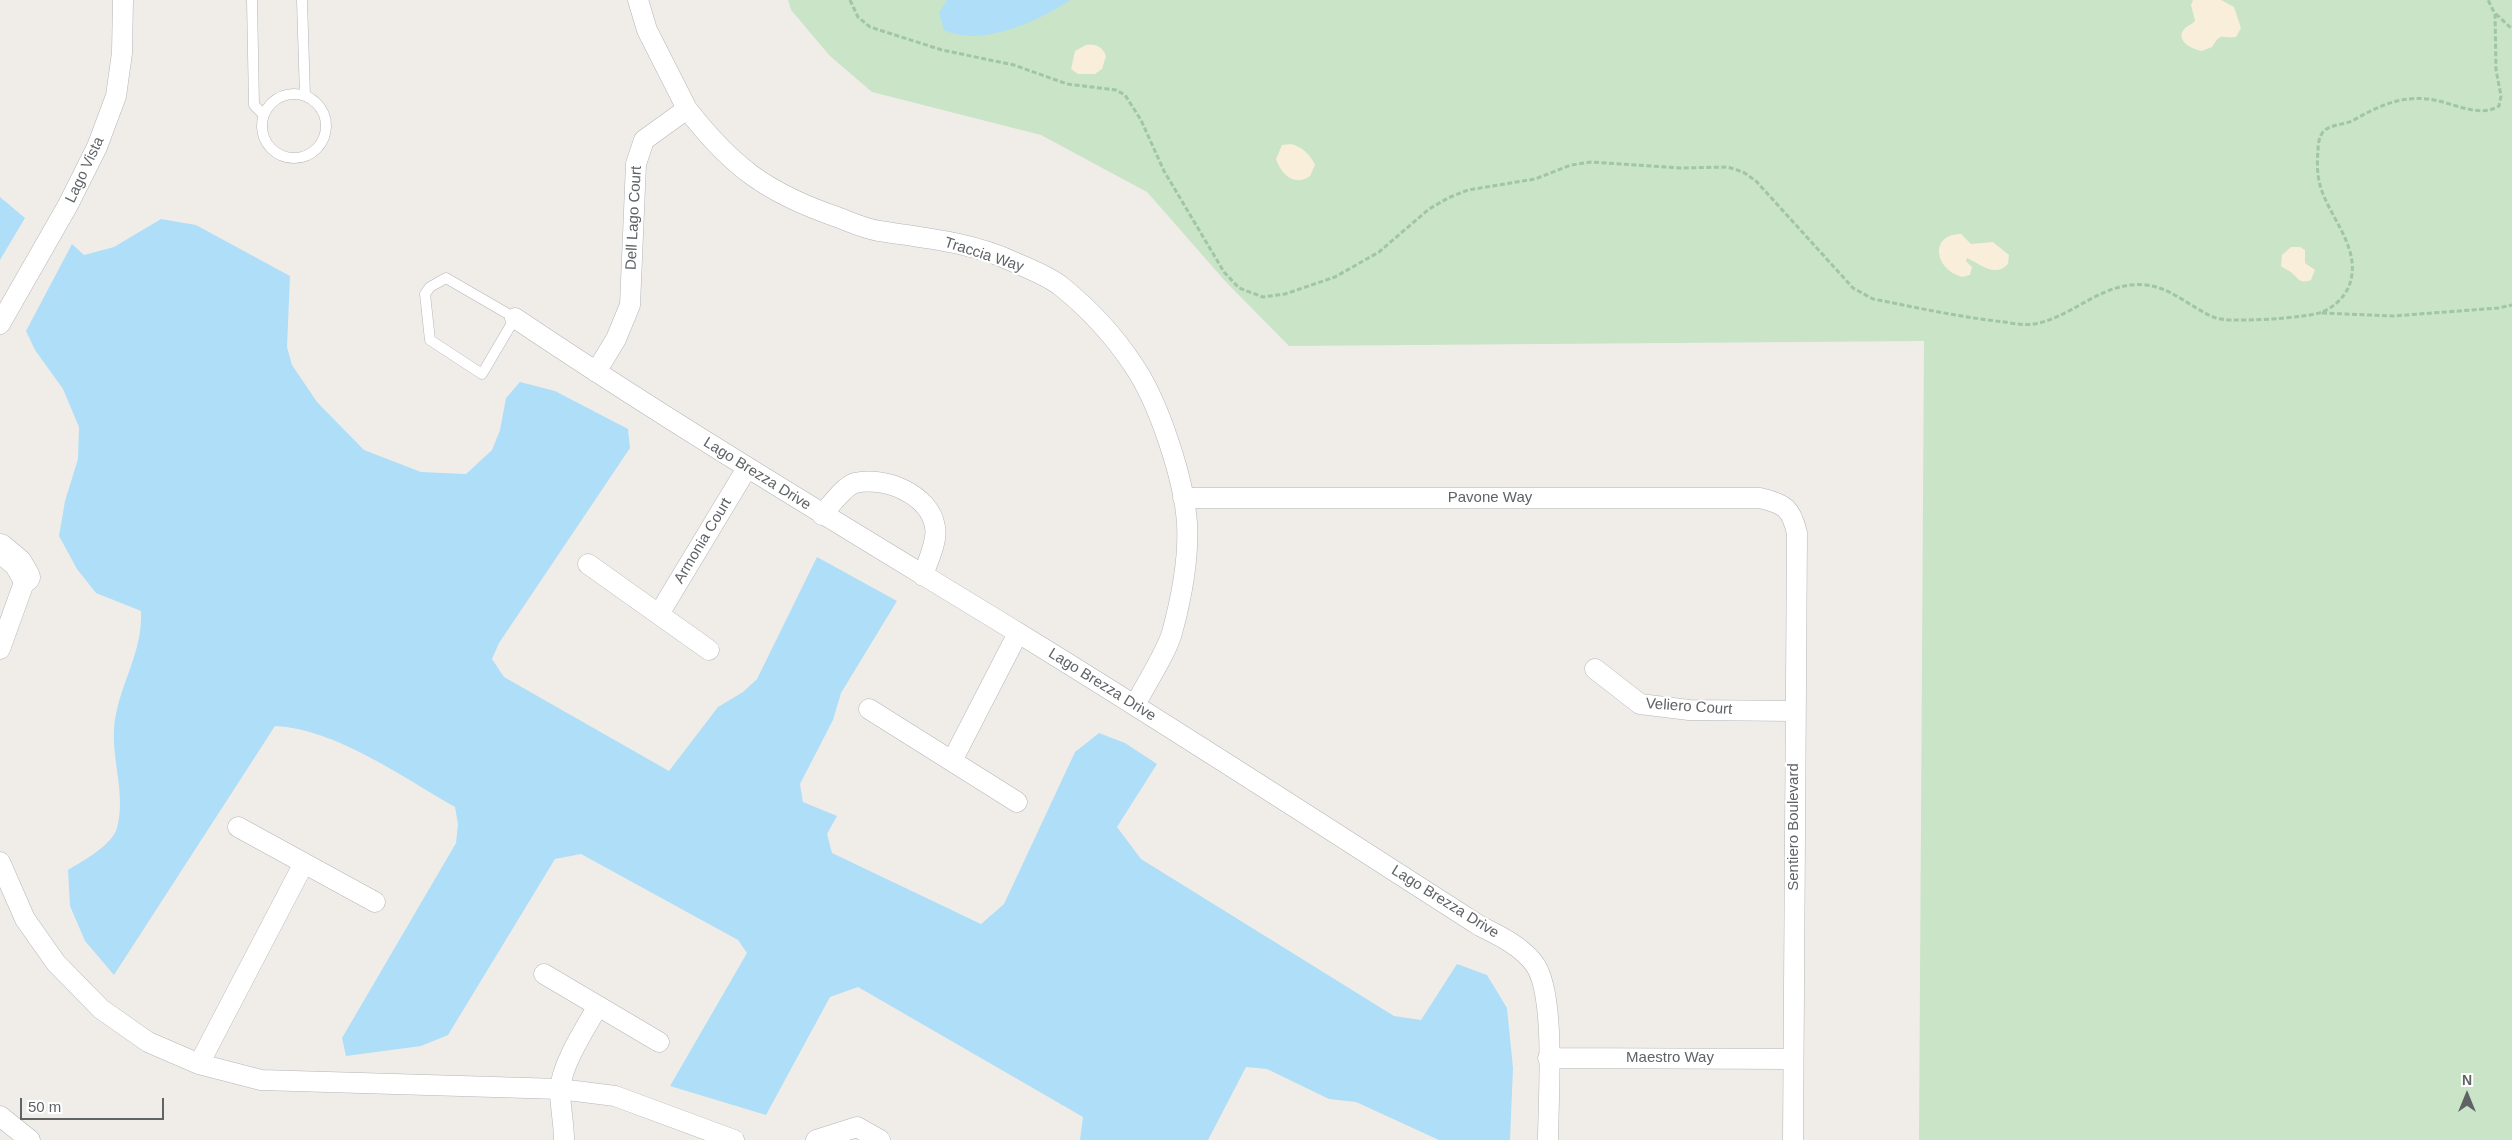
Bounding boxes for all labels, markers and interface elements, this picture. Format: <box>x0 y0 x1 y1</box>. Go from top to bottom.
street label: Lago Vista <box>62 134 108 206</box>
street label: Dell Lago Court <box>622 165 646 271</box>
street label: Traccia Way <box>942 234 1026 276</box>
street label: Lago Brezza Drive <box>700 434 814 514</box>
street label: Pavone Way <box>1448 489 1532 507</box>
street label: Armonia Court <box>670 495 736 587</box>
street label: Lago Brezza Drive <box>1045 645 1159 725</box>
street label: Veliero Court <box>1645 695 1733 719</box>
street label: Sentiero Boulevard <box>1785 763 1803 891</box>
street label: Lago Brezza Drive <box>1388 862 1502 942</box>
street label: Maestro Way <box>1626 1049 1714 1067</box>
north arrow <box>2442 1070 2492 1120</box>
text: N <box>2462 1072 2472 1088</box>
scale bar <box>22 1088 166 1120</box>
text: 50 m <box>28 1098 61 1115</box>

